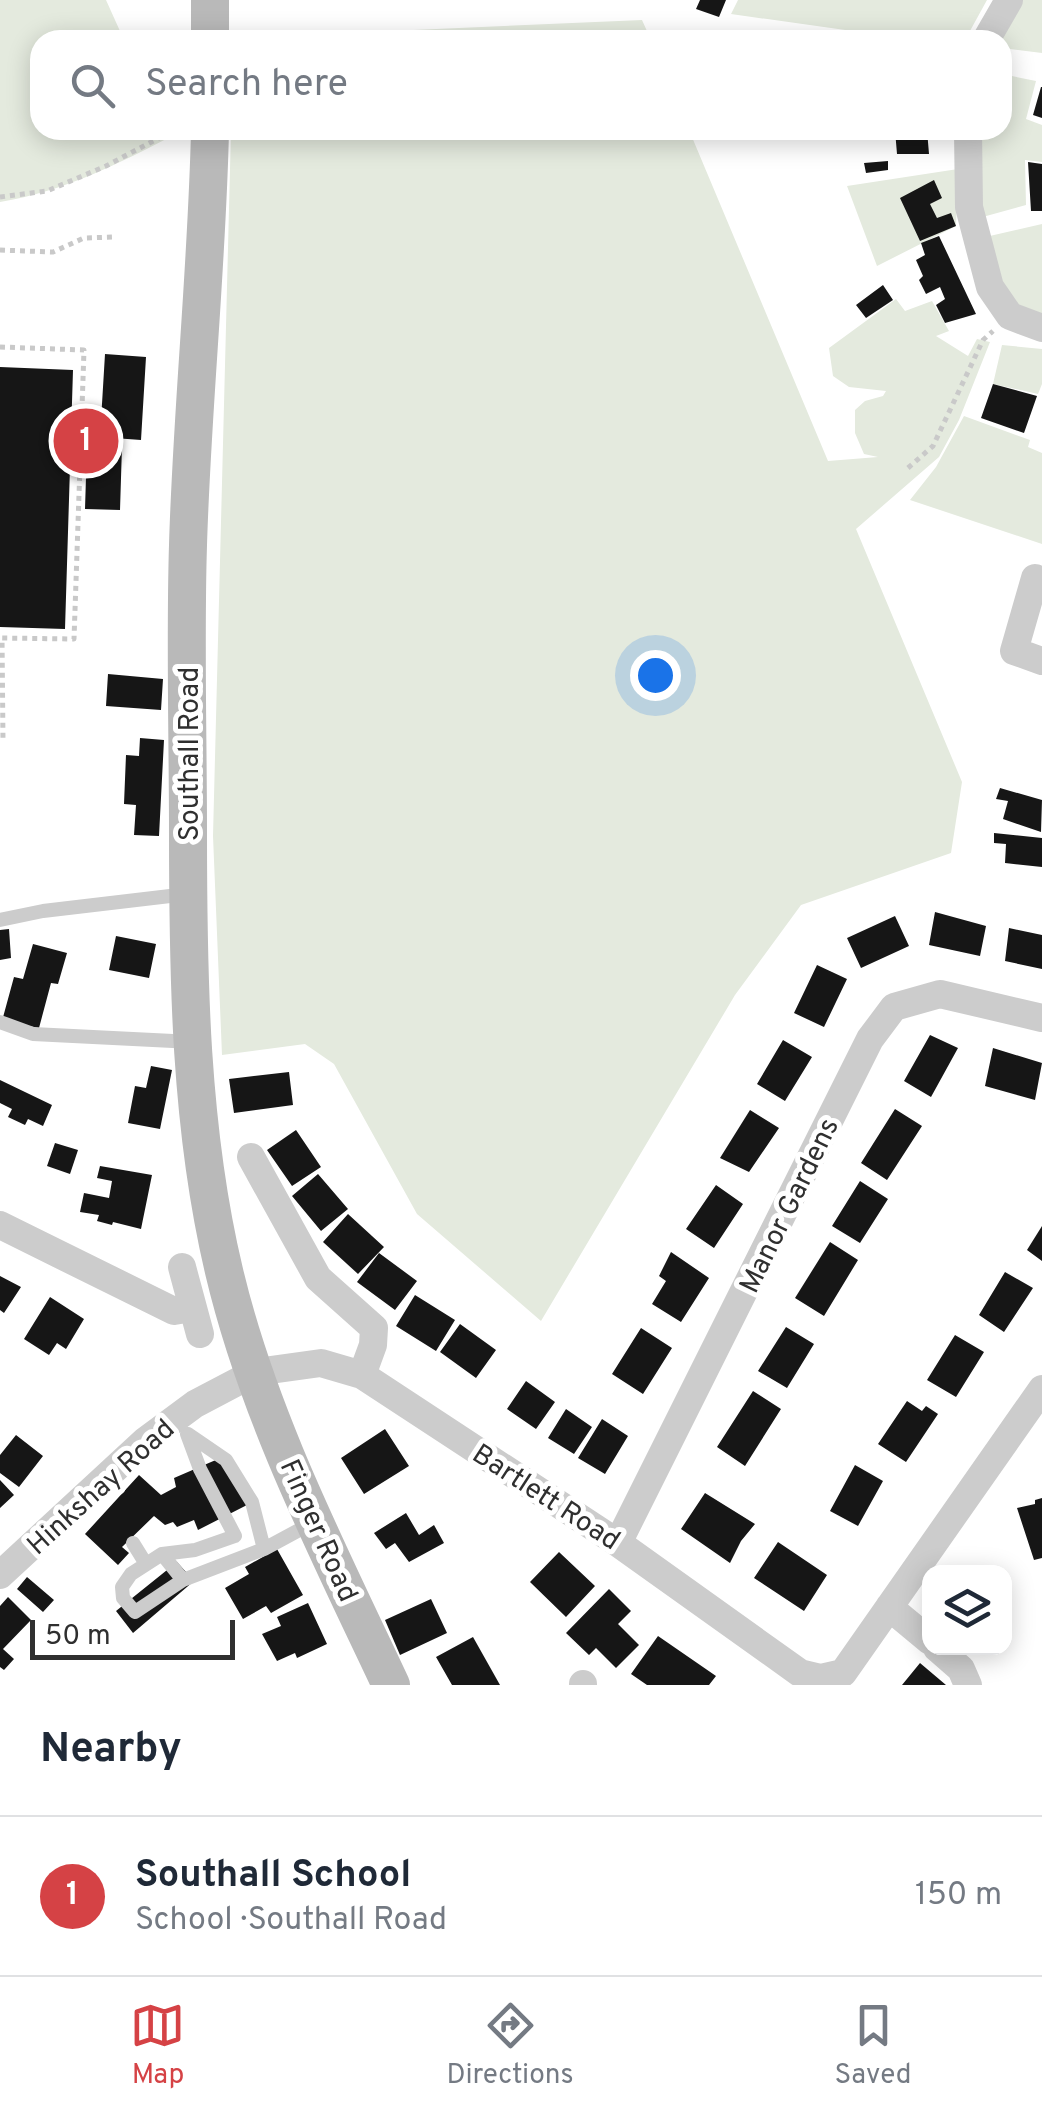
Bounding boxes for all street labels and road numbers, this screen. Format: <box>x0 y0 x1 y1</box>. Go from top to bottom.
street label: Southall Road <box>173 667 209 841</box>
street label: Manor Gardens <box>733 1113 849 1300</box>
street label: Hinkshay Road <box>21 1412 183 1564</box>
street label: Bartlett Road <box>465 1437 626 1560</box>
street label: Finger Road <box>270 1454 365 1608</box>

